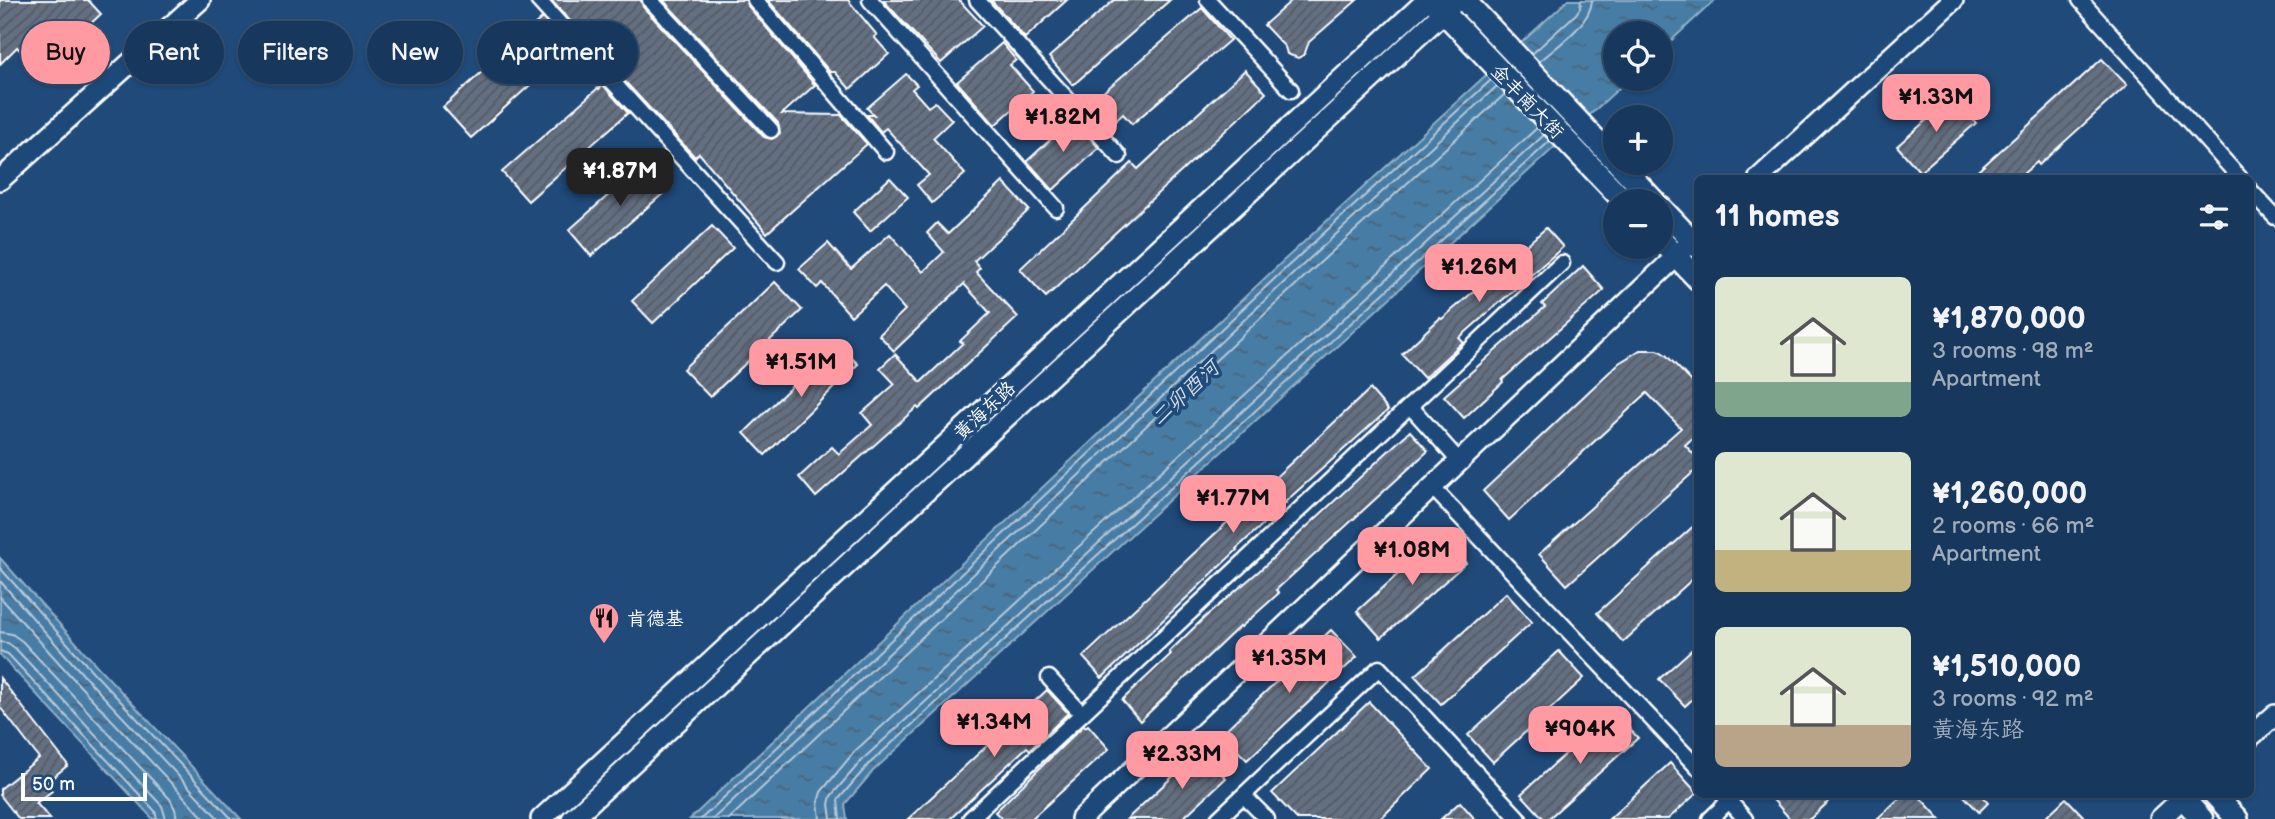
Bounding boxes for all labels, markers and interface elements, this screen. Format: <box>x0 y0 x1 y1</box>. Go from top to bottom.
chip: Buy <box>21 21 110 84</box>
chip: Rent <box>124 21 224 84</box>
chip: Filters <box>238 21 353 84</box>
chip: New <box>367 21 463 84</box>
chip: Apartment <box>477 21 638 84</box>
map controls <box>1603 21 1673 259</box>
button: locate <box>1603 21 1673 91</box>
street label: 金丰南大街 <box>1486 60 1568 144</box>
pin: ¥1.33M <box>1879 74 1993 134</box>
text: ¥1.33M <box>1898 83 1974 111</box>
pin: ¥1.82M <box>1006 94 1120 154</box>
text: ¥1.82M <box>1025 103 1101 131</box>
button: + <box>1603 105 1673 175</box>
pin: ¥1.87M <box>563 148 677 208</box>
text: ¥1.87M <box>582 157 658 185</box>
button: − <box>1603 189 1673 259</box>
icon: filters <box>2195 198 2233 236</box>
text: 11 homes <box>1715 199 1839 235</box>
pin: ¥1.26M <box>1422 244 1536 304</box>
text: ¥1.26M <box>1441 253 1517 281</box>
text: ¥1,870,000 <box>1932 301 2086 337</box>
icon: home <box>1771 305 1855 389</box>
text: 3 rooms · 98 m² <box>1932 337 2094 365</box>
pin: ¥1.51M <box>744 340 858 399</box>
text: ¥1.51M <box>765 348 837 376</box>
water label: 二卯酉河 <box>1146 354 1227 431</box>
text: Apartment <box>1932 365 2041 393</box>
street label: 黄海东路 <box>949 377 1021 445</box>
pin: ¥1.77M <box>1176 476 1290 535</box>
text: ¥1,260,000 <box>1932 476 2087 512</box>
icon: home <box>1771 480 1855 564</box>
text: ¥1.77M <box>1196 484 1270 512</box>
text: 2 rooms · 66 m² <box>1932 512 2094 540</box>
pin: ¥1.08M <box>1355 528 1469 587</box>
text: ¥1.08M <box>1374 536 1450 564</box>
text: Apartment <box>1932 540 2041 568</box>
restaurant icon: 肯德基 <box>587 601 621 645</box>
place label: 肯德基 <box>627 608 684 631</box>
pin: ¥1.35M <box>1232 636 1346 695</box>
text: ¥1.35M <box>1251 644 1327 672</box>
text: ¥1,510,000 <box>1932 649 2081 685</box>
icon: home <box>1771 655 1855 739</box>
text: 3 rooms · 92 m² <box>1932 685 2094 713</box>
pin: ¥1.34M <box>937 700 1051 759</box>
pin: ¥904K <box>1531 706 1629 766</box>
text: ¥1.34M <box>956 708 1032 736</box>
text: ¥904K <box>1544 715 1616 743</box>
text: 黄海东路 <box>1932 716 2024 744</box>
pin: ¥2.33M <box>1125 732 1239 791</box>
text: ¥2.33M <box>1142 740 1222 768</box>
scale bar <box>21 770 147 802</box>
text: 50 m <box>32 773 75 796</box>

